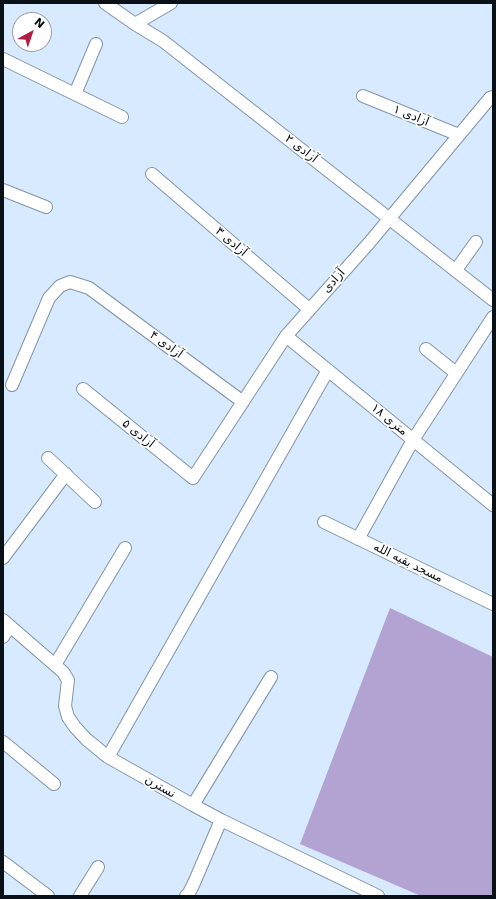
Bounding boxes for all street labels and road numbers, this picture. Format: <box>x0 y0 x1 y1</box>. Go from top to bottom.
street label: آزادی ۱ <box>391 102 431 130</box>
street label: آزادی ۲ <box>282 132 320 166</box>
street label: آزادی ۳ <box>212 224 250 260</box>
street label: آزادی <box>320 266 348 296</box>
street label: آزادی ۴ <box>147 328 185 362</box>
street label: ۱۸ متری <box>368 401 410 439</box>
street label: آزادی ۵ <box>119 417 157 451</box>
street label: مسجد بقیه الله <box>371 540 445 586</box>
street label: نسترن <box>142 772 178 802</box>

